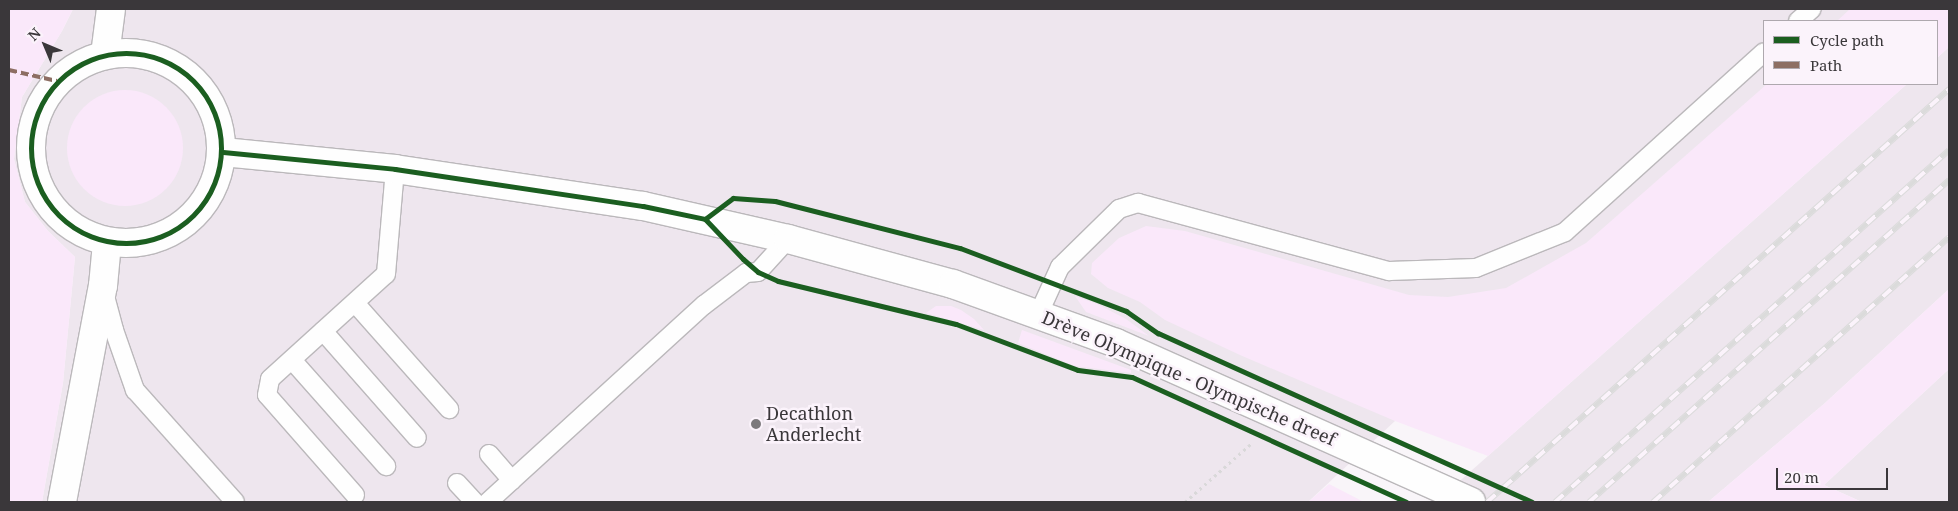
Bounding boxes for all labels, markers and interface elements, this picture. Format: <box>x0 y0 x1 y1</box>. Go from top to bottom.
north arrow <box>20 20 70 70</box>
legend <box>1763 20 1938 85</box>
text: N <box>23 23 45 45</box>
text: Cycle path <box>1810 30 1884 50</box>
text: Path <box>1810 55 1842 75</box>
street label: Drève Olympique - Olympische dreef <box>1039 306 1339 450</box>
place label: Decathlon Anderlecht <box>766 403 861 446</box>
marker: Decathlon Anderlecht <box>750 418 762 430</box>
scale bar <box>1778 458 1890 490</box>
text: 20 m <box>1784 467 1819 487</box>

